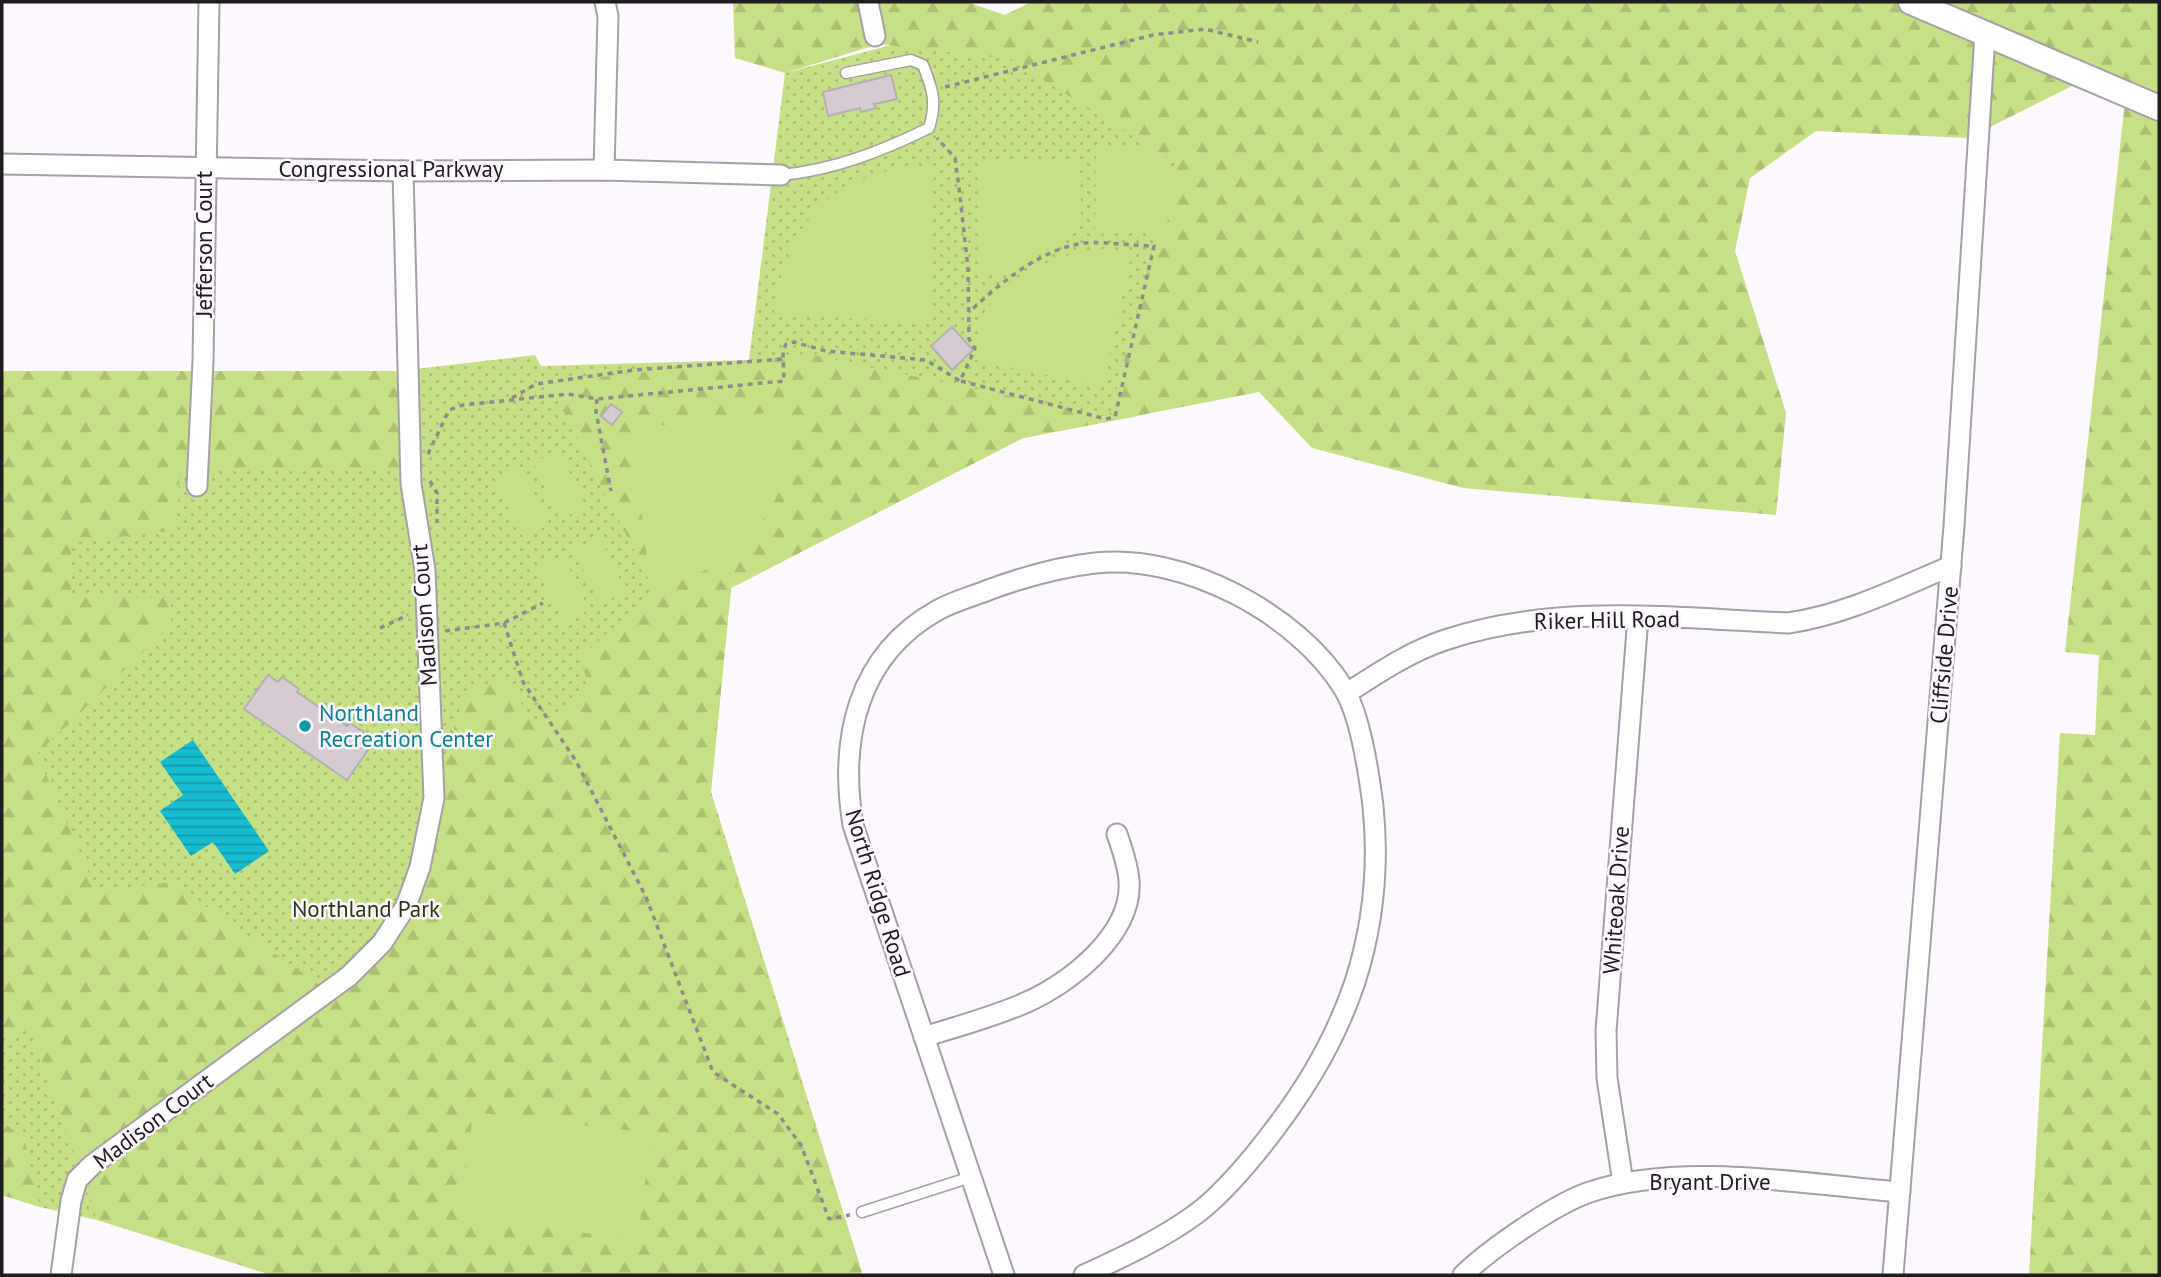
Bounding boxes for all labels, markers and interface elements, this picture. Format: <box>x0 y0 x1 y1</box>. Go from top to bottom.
street label: Congressional Parkway <box>278 154 504 183</box>
street label: Jefferson Court <box>189 171 218 318</box>
street label: Madison Court <box>404 543 443 687</box>
street label: Cliffside Drive <box>1923 585 1964 725</box>
street label: Riker Hill Road <box>1534 604 1680 635</box>
place label: Northland Recreation Center <box>319 698 493 753</box>
marker: Northland Recreation Center <box>297 718 313 734</box>
street label: North Ridge Road <box>839 805 918 980</box>
street label: Whiteoak Drive <box>1596 825 1635 975</box>
park label: Northland Park <box>292 894 440 923</box>
street label: Madison Court <box>87 1066 218 1175</box>
street label: Bryant Drive <box>1649 1167 1771 1196</box>

